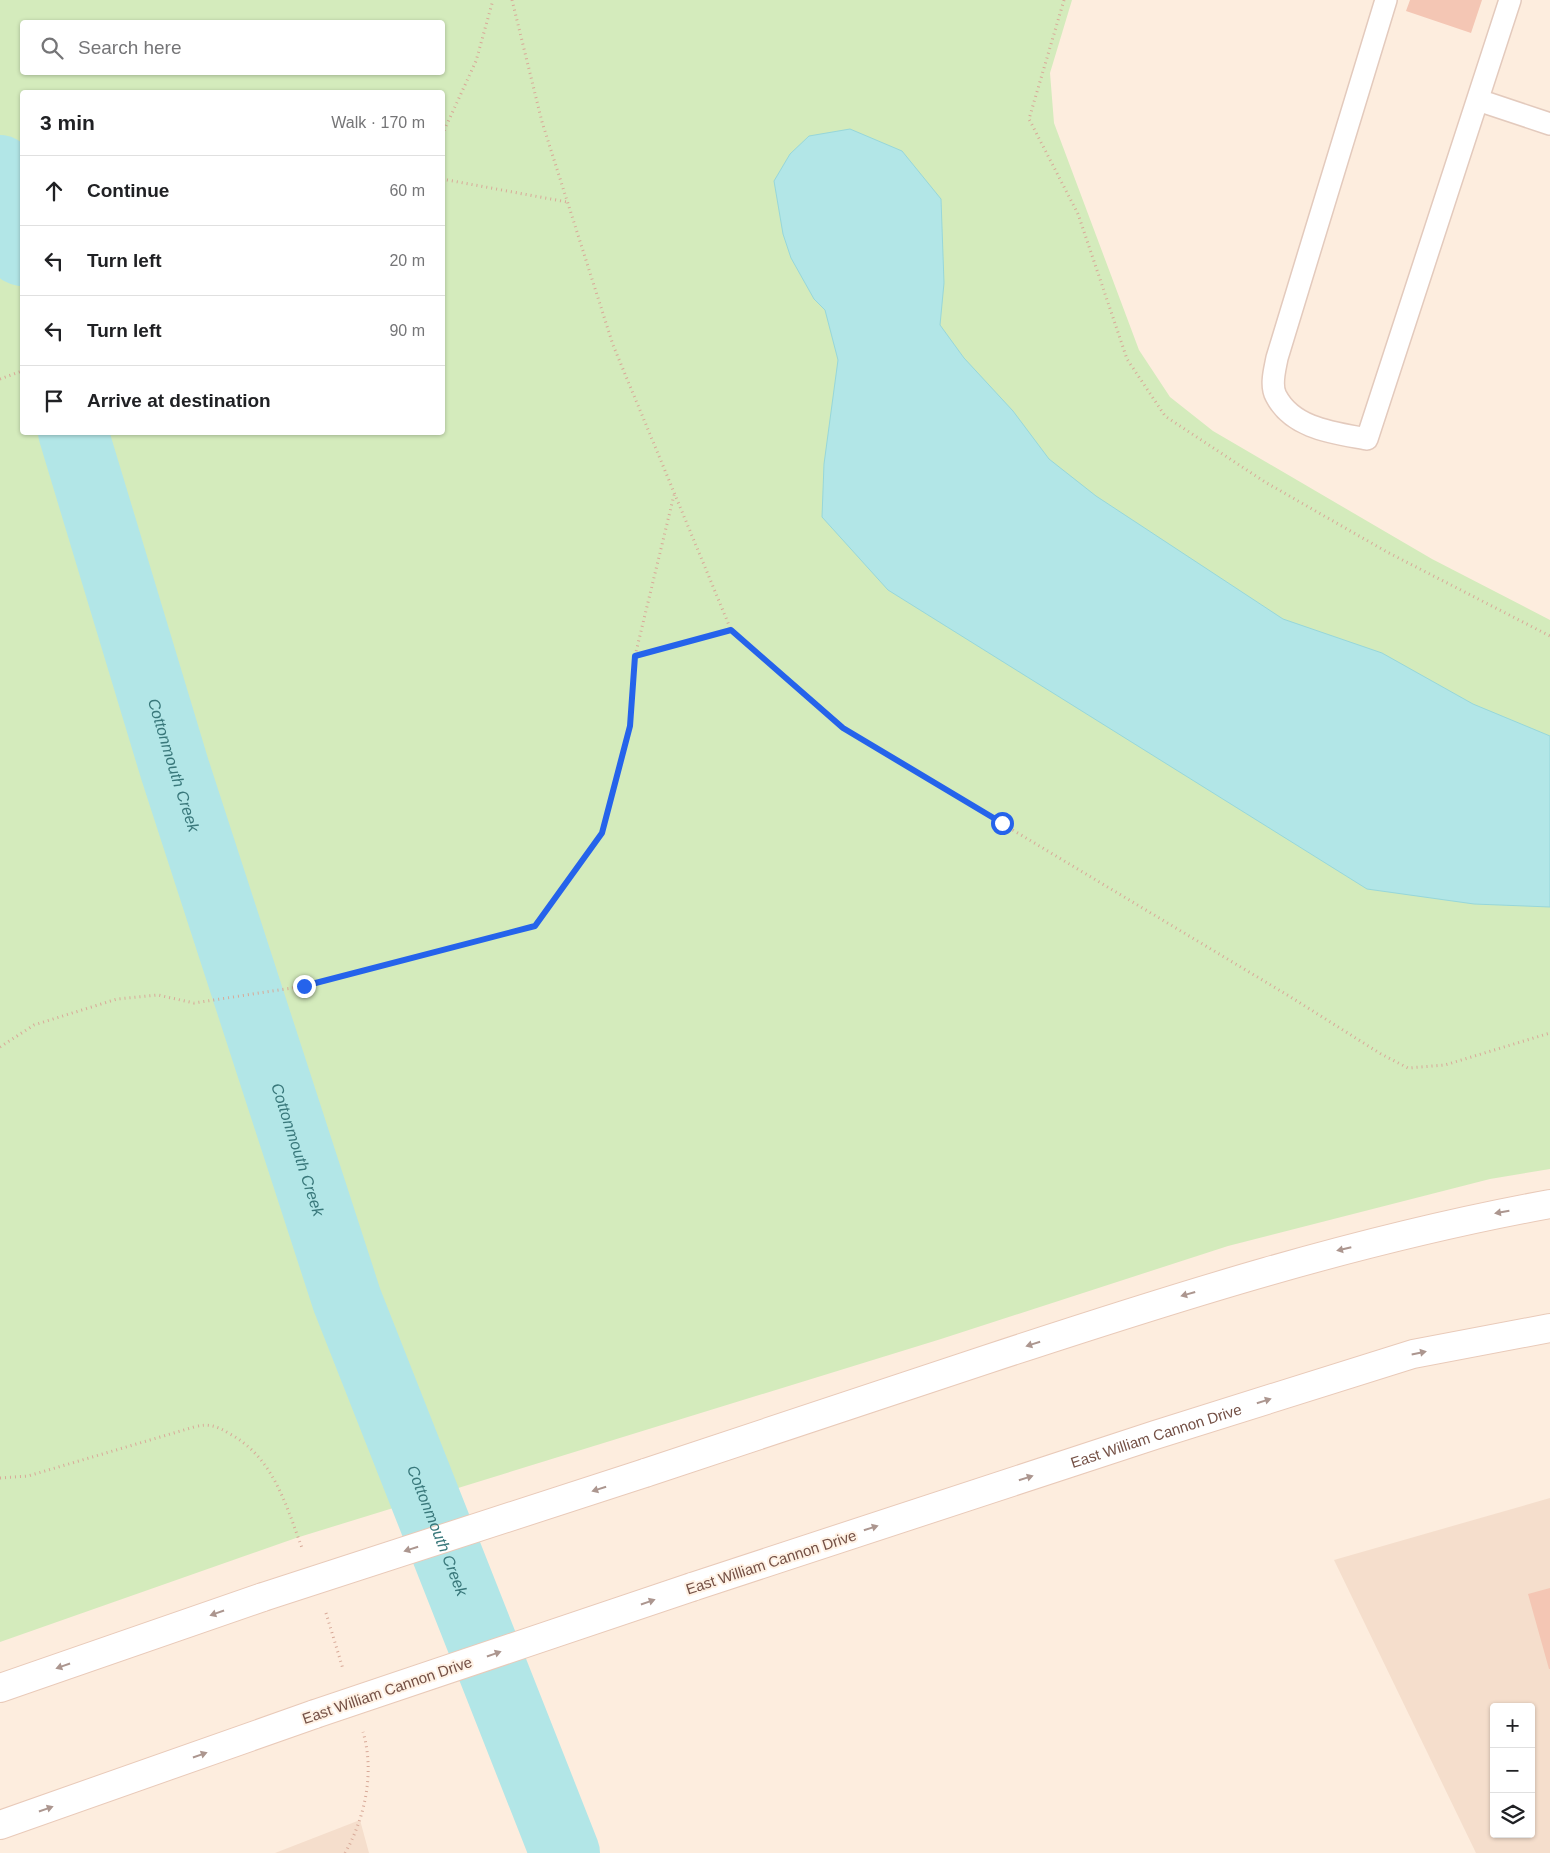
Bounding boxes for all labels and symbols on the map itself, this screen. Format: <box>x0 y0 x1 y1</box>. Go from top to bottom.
water label: Cottonmouth Creek <box>145 696 203 835</box>
route start <box>991 812 1014 835</box>
route end <box>293 975 316 998</box>
water label: Cottonmouth Creek <box>269 1081 328 1219</box>
one-way arrow <box>1494 1209 1510 1217</box>
one-way arrow <box>1336 1245 1351 1253</box>
one-way arrow <box>1180 1290 1195 1298</box>
one-way arrow <box>1025 1340 1040 1348</box>
one-way arrow <box>1412 1349 1428 1357</box>
one-way arrow <box>1256 1397 1271 1405</box>
street label: East William Cannon Drive <box>1068 1400 1243 1471</box>
water label: Cottonmouth Creek <box>404 1463 472 1599</box>
one-way arrow <box>1019 1473 1034 1481</box>
one-way arrow <box>591 1485 606 1493</box>
one-way arrow <box>864 1524 879 1532</box>
street label: East William Cannon Drive <box>684 1526 858 1598</box>
one-way arrow <box>403 1546 418 1554</box>
one-way arrow <box>641 1598 656 1606</box>
one-way arrow <box>209 1610 224 1617</box>
one-way arrow <box>487 1650 502 1658</box>
street label: East William Cannon Drive <box>300 1653 474 1727</box>
one-way arrow <box>55 1662 70 1670</box>
one-way arrow <box>192 1751 207 1758</box>
one-way arrow <box>39 1805 54 1813</box>

